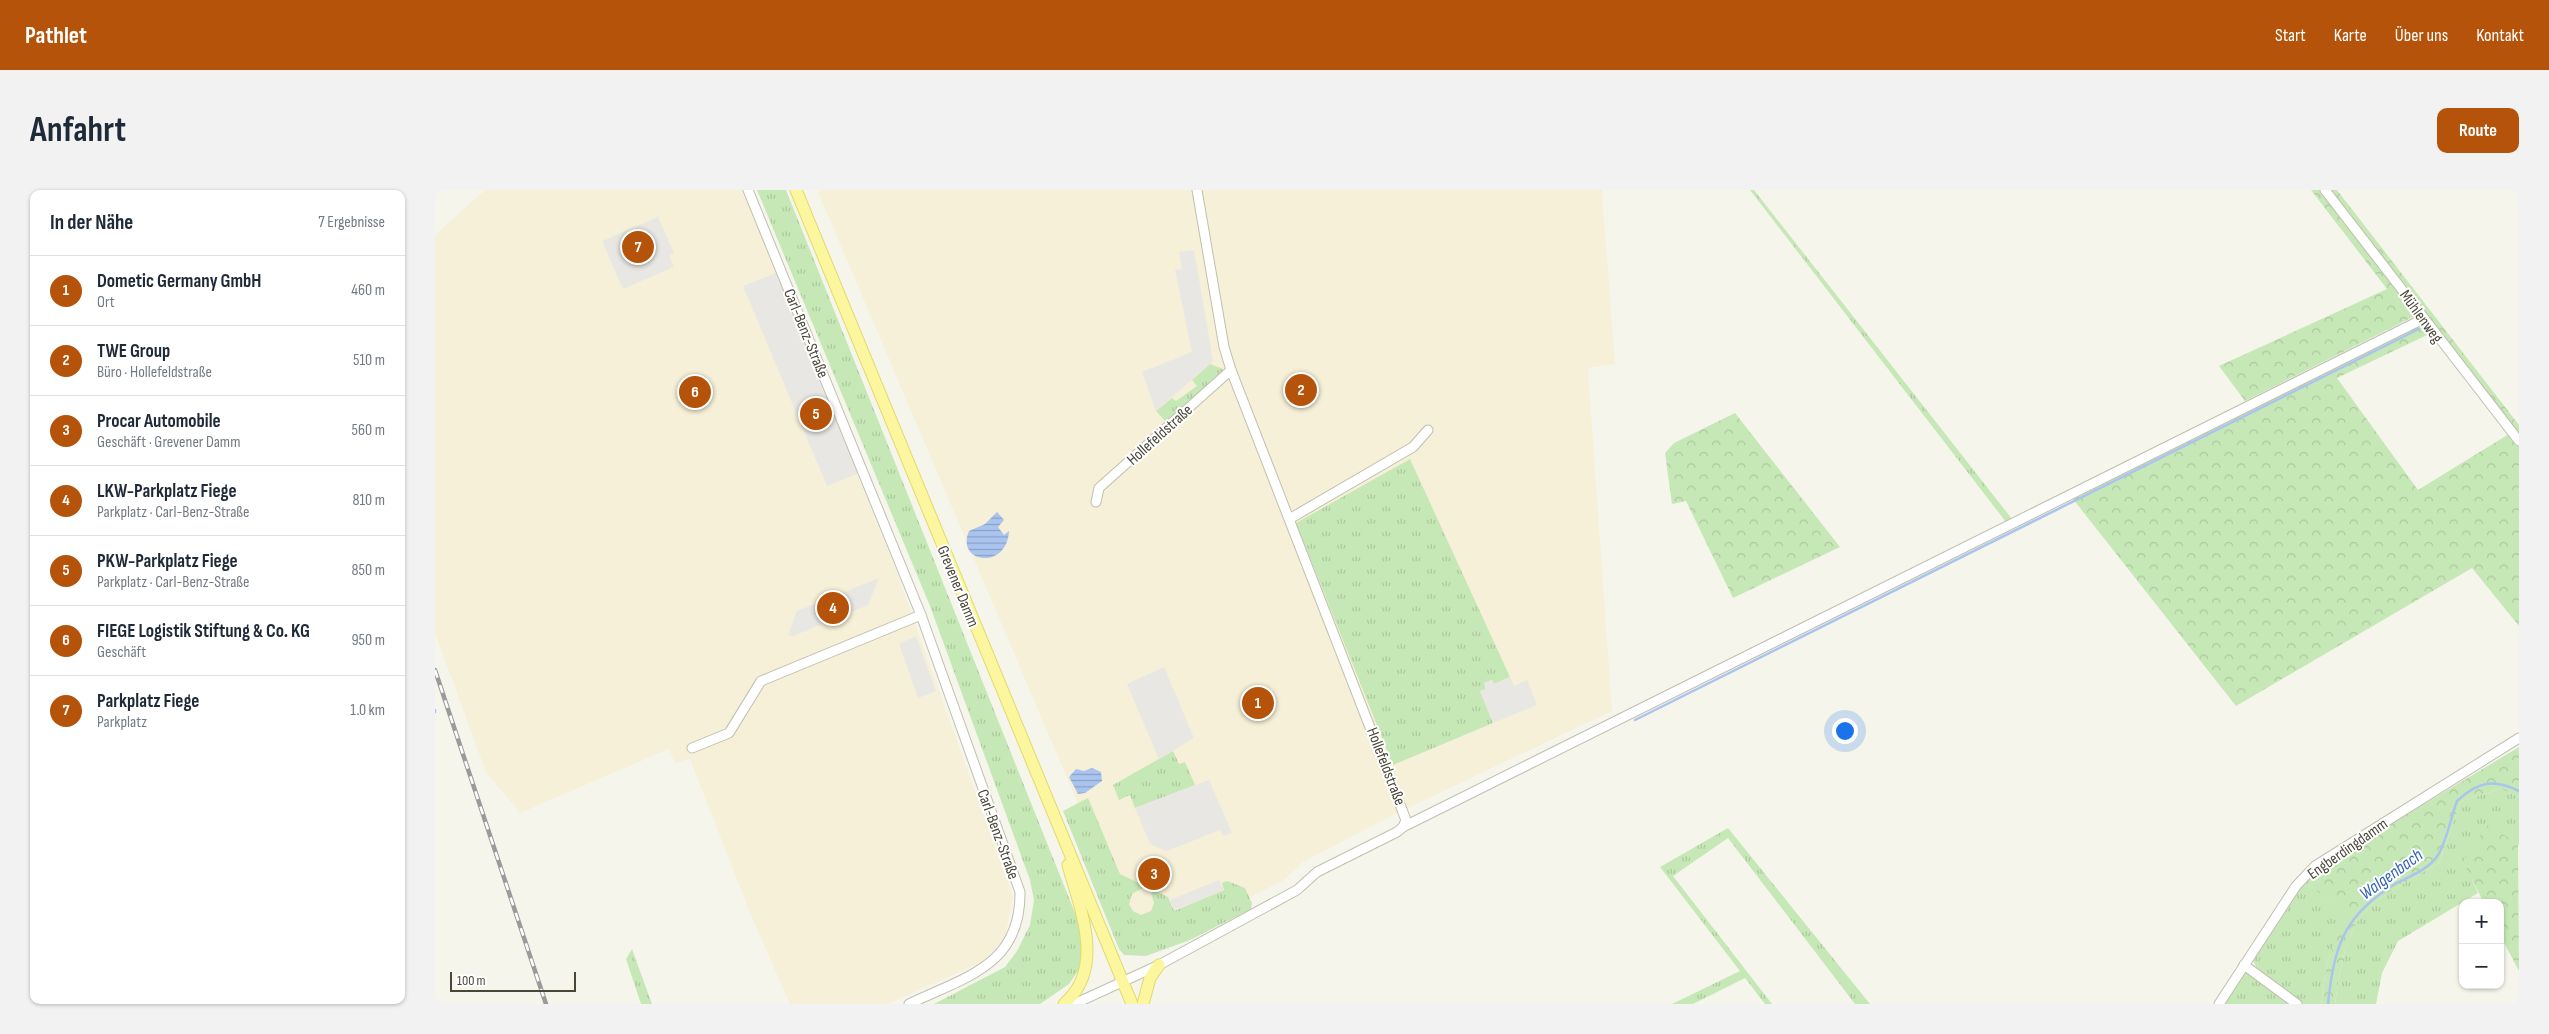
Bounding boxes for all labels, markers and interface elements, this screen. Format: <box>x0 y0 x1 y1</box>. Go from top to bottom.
text: Pathlet <box>25 21 87 50</box>
text: Start <box>2275 25 2306 46</box>
text: Karte <box>2334 25 2367 46</box>
text: Über uns <box>2395 25 2448 46</box>
text: Kontakt <box>2476 25 2524 46</box>
button: Route <box>2437 108 2519 153</box>
text: Anfahrt <box>30 109 126 152</box>
text: In der Nähe <box>50 210 133 235</box>
text: 7 Ergebnisse <box>318 213 385 232</box>
pin: 7 <box>622 228 654 266</box>
text: Dometic Germany GmbH <box>97 270 261 293</box>
text: 1 <box>63 281 69 300</box>
text: 460 m <box>351 281 385 300</box>
street label: Carl-Benz-Straße <box>779 286 832 381</box>
street label: Mühlenweg <box>2395 287 2446 347</box>
text: Ort <box>97 293 115 312</box>
text: TWE Group <box>97 340 170 363</box>
text: 2 <box>62 351 70 370</box>
text: 510 m <box>353 351 385 370</box>
text: Büro · Hollefeldstraße <box>97 363 212 382</box>
pin: 2 <box>1285 371 1317 409</box>
pin: 6 <box>679 373 711 411</box>
pin: 5 <box>800 395 832 433</box>
street label: Hollefeldstraße <box>1123 401 1197 470</box>
text: Procar Automobile <box>97 410 221 433</box>
text: 3 <box>62 421 70 440</box>
text: 560 m <box>352 421 385 440</box>
text: Geschäft · Grevener Damm <box>97 433 240 452</box>
text: LKW-Parkplatz Fiege <box>97 480 237 503</box>
text: 4 <box>62 491 70 510</box>
text: 810 m <box>352 491 385 510</box>
text: Parkplatz · Carl-Benz-Straße <box>97 503 250 522</box>
street label: Grevener Damm <box>933 543 983 630</box>
text: PKW-Parkplatz Fiege <box>97 550 238 573</box>
text: 5 <box>62 561 70 580</box>
text: 850 m <box>352 561 385 580</box>
text: Parkplatz · Carl-Benz-Straße <box>97 573 250 592</box>
pin: 4 <box>817 589 849 627</box>
text: FIEGE Logistik Stiftung & Co. KG <box>97 620 310 643</box>
text: 6 <box>62 631 70 650</box>
text: 950 m <box>352 631 385 650</box>
text: Geschäft <box>97 643 146 662</box>
pin: 1 <box>1242 684 1274 722</box>
text: Parkplatz Fiege <box>97 690 199 713</box>
text: 7 <box>63 701 69 720</box>
text: 1.0 km <box>350 701 385 720</box>
text: Parkplatz <box>97 713 147 732</box>
your location <box>1832 718 1858 744</box>
street label: Hollefeldstraße <box>1362 725 1409 808</box>
street label: Carl-Benz-Straße <box>973 787 1023 882</box>
street label: Engberdingdamm <box>2304 815 2392 884</box>
water label: Walgenbach <box>2356 844 2427 904</box>
pin: 3 <box>1138 855 1170 893</box>
map controls <box>2459 899 2504 989</box>
button: + <box>2459 899 2504 944</box>
button: − <box>2459 944 2504 989</box>
scale bar <box>450 969 576 992</box>
text: 100 m <box>457 972 486 989</box>

